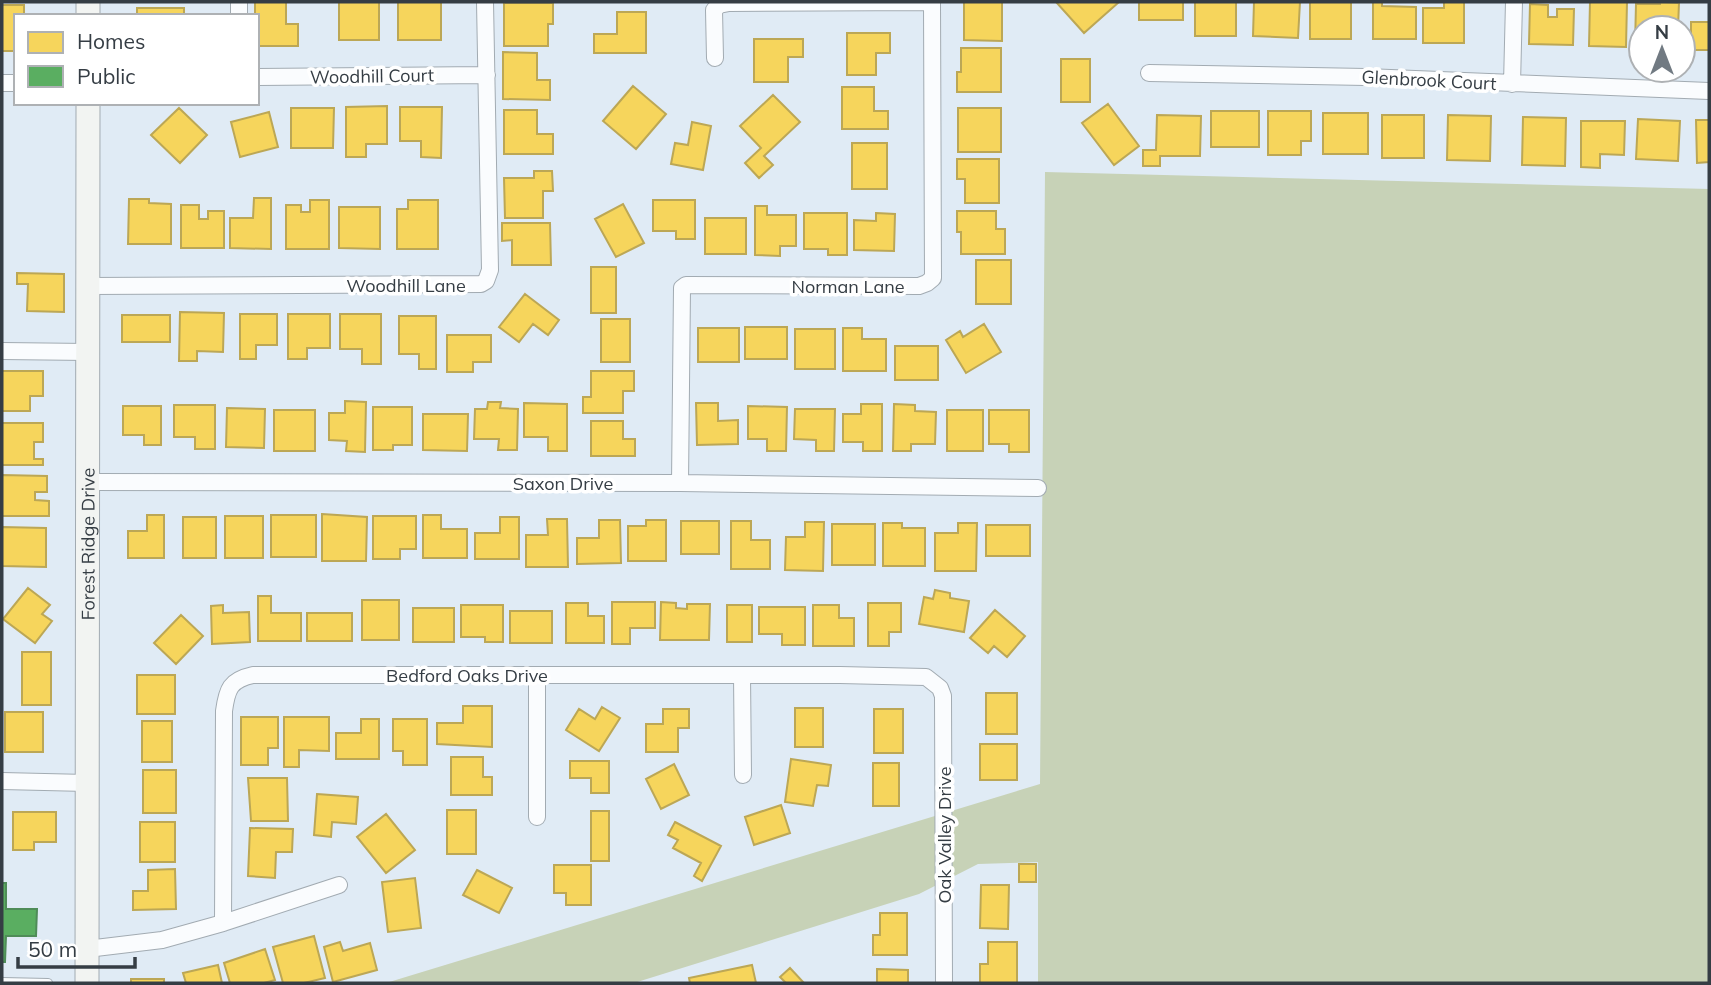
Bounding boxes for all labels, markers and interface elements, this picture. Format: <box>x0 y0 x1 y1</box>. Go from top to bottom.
legend <box>14 14 259 105</box>
north arrow <box>1627 14 1697 84</box>
text: N <box>1655 20 1669 44</box>
text: Homes <box>77 28 145 54</box>
text: Public <box>77 63 136 89</box>
street label: Woodhill Court <box>310 63 434 89</box>
street label: Glenbrook Court <box>1361 65 1497 95</box>
street label: Woodhill Lane <box>346 274 466 297</box>
street label: Norman Lane <box>791 275 905 298</box>
street label: Forest Ridge Drive <box>76 468 99 620</box>
street label: Saxon Drive <box>513 472 613 495</box>
street label: Bedford Oaks Drive <box>386 664 548 687</box>
street label: Oak Valley Drive <box>933 767 956 903</box>
scale bar <box>18 926 135 970</box>
text: 50 m <box>28 936 77 962</box>

